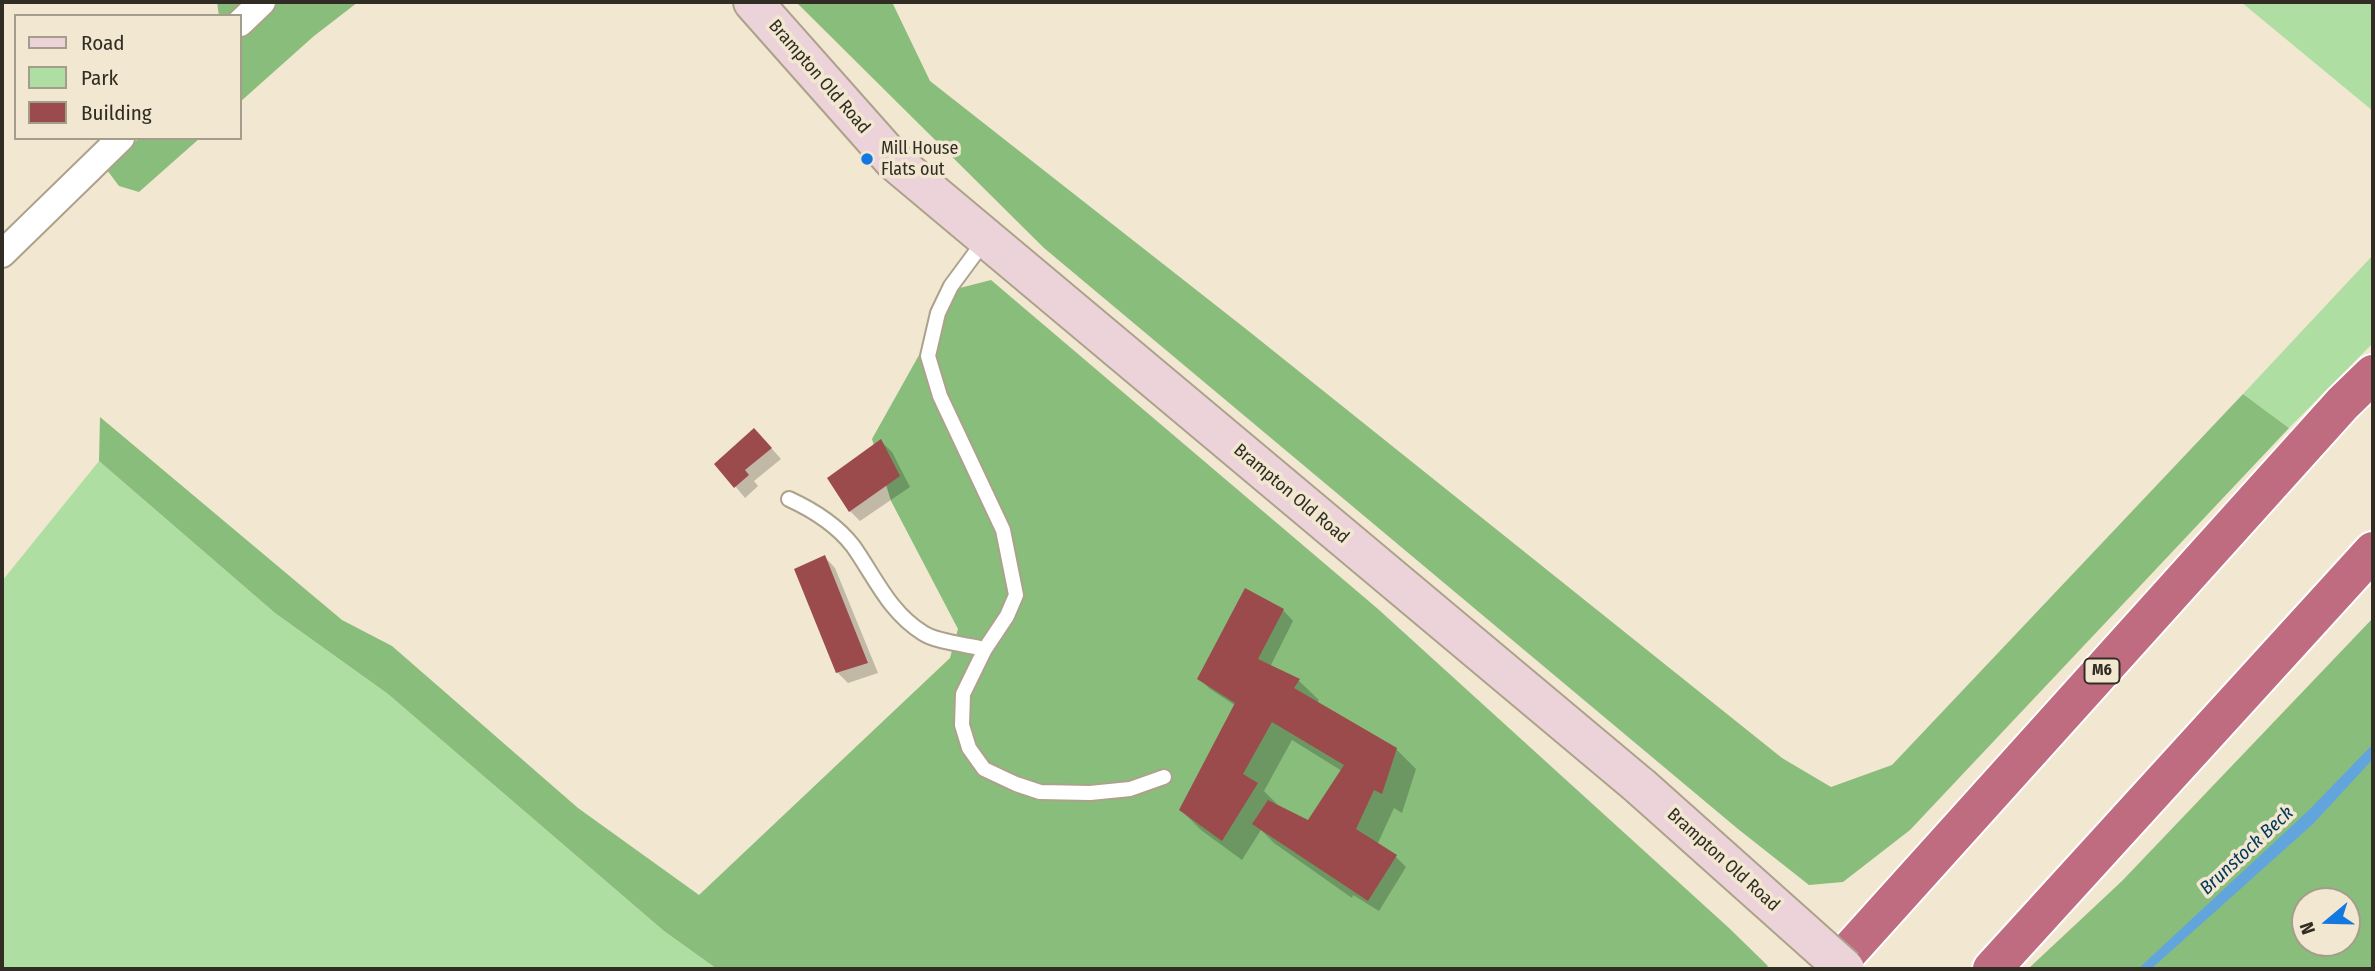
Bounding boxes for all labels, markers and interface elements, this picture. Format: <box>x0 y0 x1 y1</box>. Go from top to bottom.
legend <box>14 14 242 140</box>
street label: Brampton Old Road <box>764 16 874 138</box>
text: Road <box>81 30 125 56</box>
text: Park <box>81 65 118 91</box>
text: Building <box>81 100 152 126</box>
place label: Mill House Flats out <box>881 138 958 180</box>
marker: Mill House Flats out <box>859 151 875 167</box>
street label: Brampton Old Road <box>1229 440 1353 548</box>
road number: M6 <box>2084 658 2120 684</box>
water label: Brunstock Beck <box>2196 802 2298 900</box>
street label: Brampton Old Road <box>1662 804 1784 916</box>
north arrow <box>2291 887 2361 957</box>
text: N <box>2295 919 2320 937</box>

